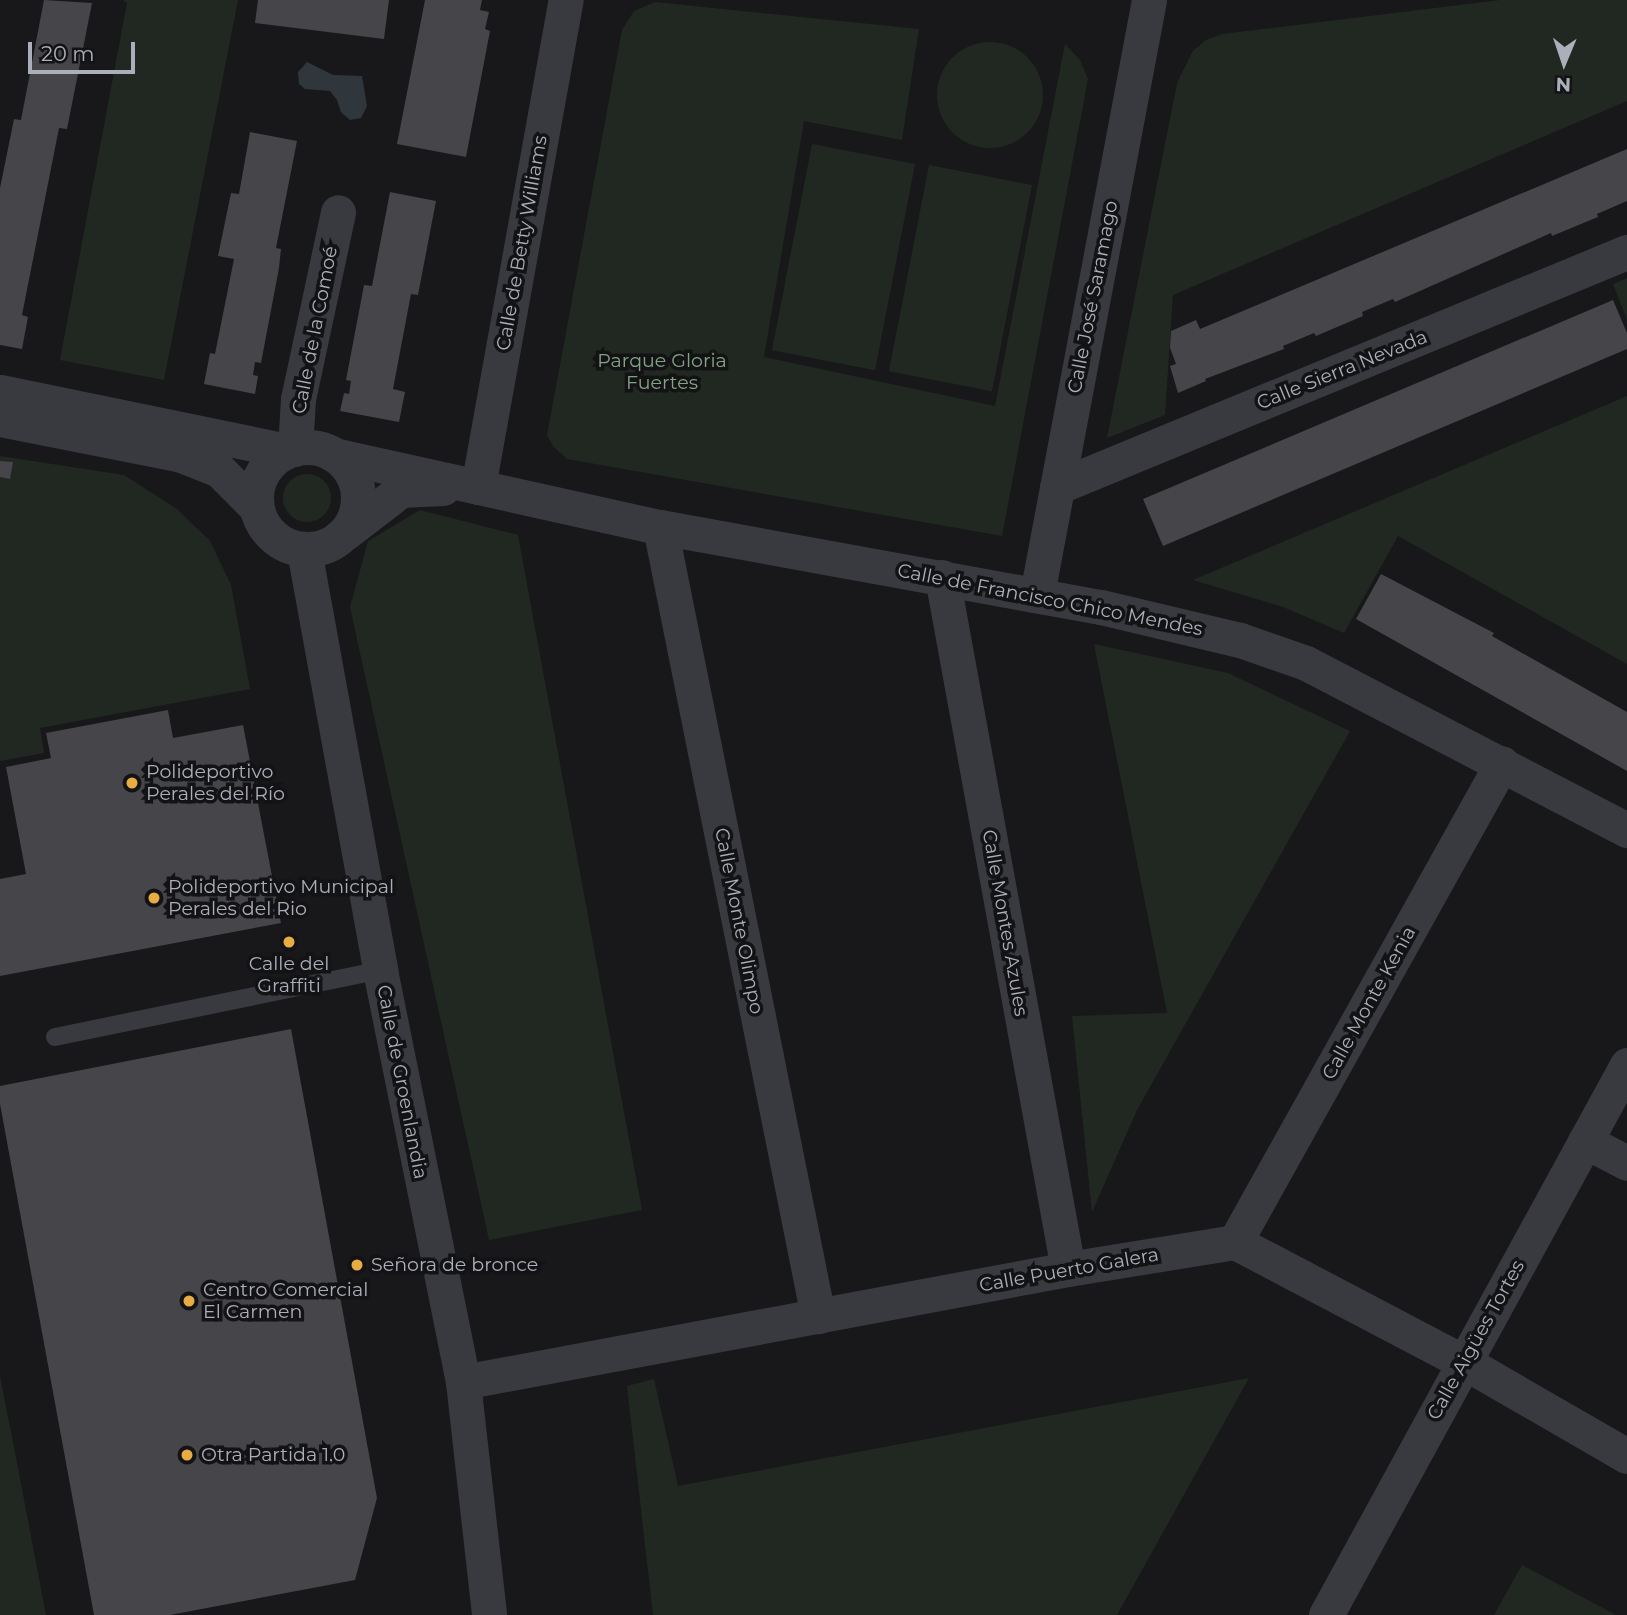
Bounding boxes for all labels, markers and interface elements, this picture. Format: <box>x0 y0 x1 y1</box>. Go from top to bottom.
scale bar <box>32 28 138 72</box>
north arrow <box>1529 28 1599 98</box>
text: 20 m <box>41 41 95 66</box>
text: N <box>1555 73 1571 96</box>
street label: Calle de Betty Williams <box>492 134 552 352</box>
street label: Calle José Saramago <box>1063 199 1123 395</box>
street label: Calle de la Comoé <box>288 244 342 416</box>
street label: Calle Sierra Nevada <box>1253 325 1431 415</box>
park label: Parque Gloria Fuertes <box>597 350 727 394</box>
street label: Calle de Francisco Chico Mendes <box>895 559 1205 641</box>
place label: Polideportivo Perales del Río <box>146 761 285 805</box>
marker: Polideportivo Perales del Río <box>124 775 140 791</box>
street label: Calle Monte Olimpo <box>710 826 768 1016</box>
street label: Calle Montes Azules <box>977 828 1033 1018</box>
place label: Polideportivo Municipal Perales del Rio <box>168 876 394 920</box>
marker: Polideportivo Municipal Perales del Rio <box>146 890 162 906</box>
street label: Calle Monte Kenia <box>1317 922 1421 1084</box>
marker: Calle del Graffiti <box>281 934 297 950</box>
place label: Calle del Graffiti <box>249 953 329 997</box>
street label: Calle de Groenlandia <box>372 983 432 1181</box>
street label: Calle Puerto Galera <box>978 1243 1160 1297</box>
place label: Señora de bronce <box>371 1254 538 1276</box>
street label: Calle Aigües Tortes <box>1423 1256 1529 1424</box>
marker: Señora de bronce <box>349 1257 365 1273</box>
place label: Centro Comercial El Carmen <box>203 1279 368 1323</box>
marker: Centro Comercial El Carmen <box>181 1293 197 1309</box>
place label: Otra Partida 1.0 <box>201 1444 345 1466</box>
marker: Otra Partida 1.0 <box>179 1447 195 1463</box>

